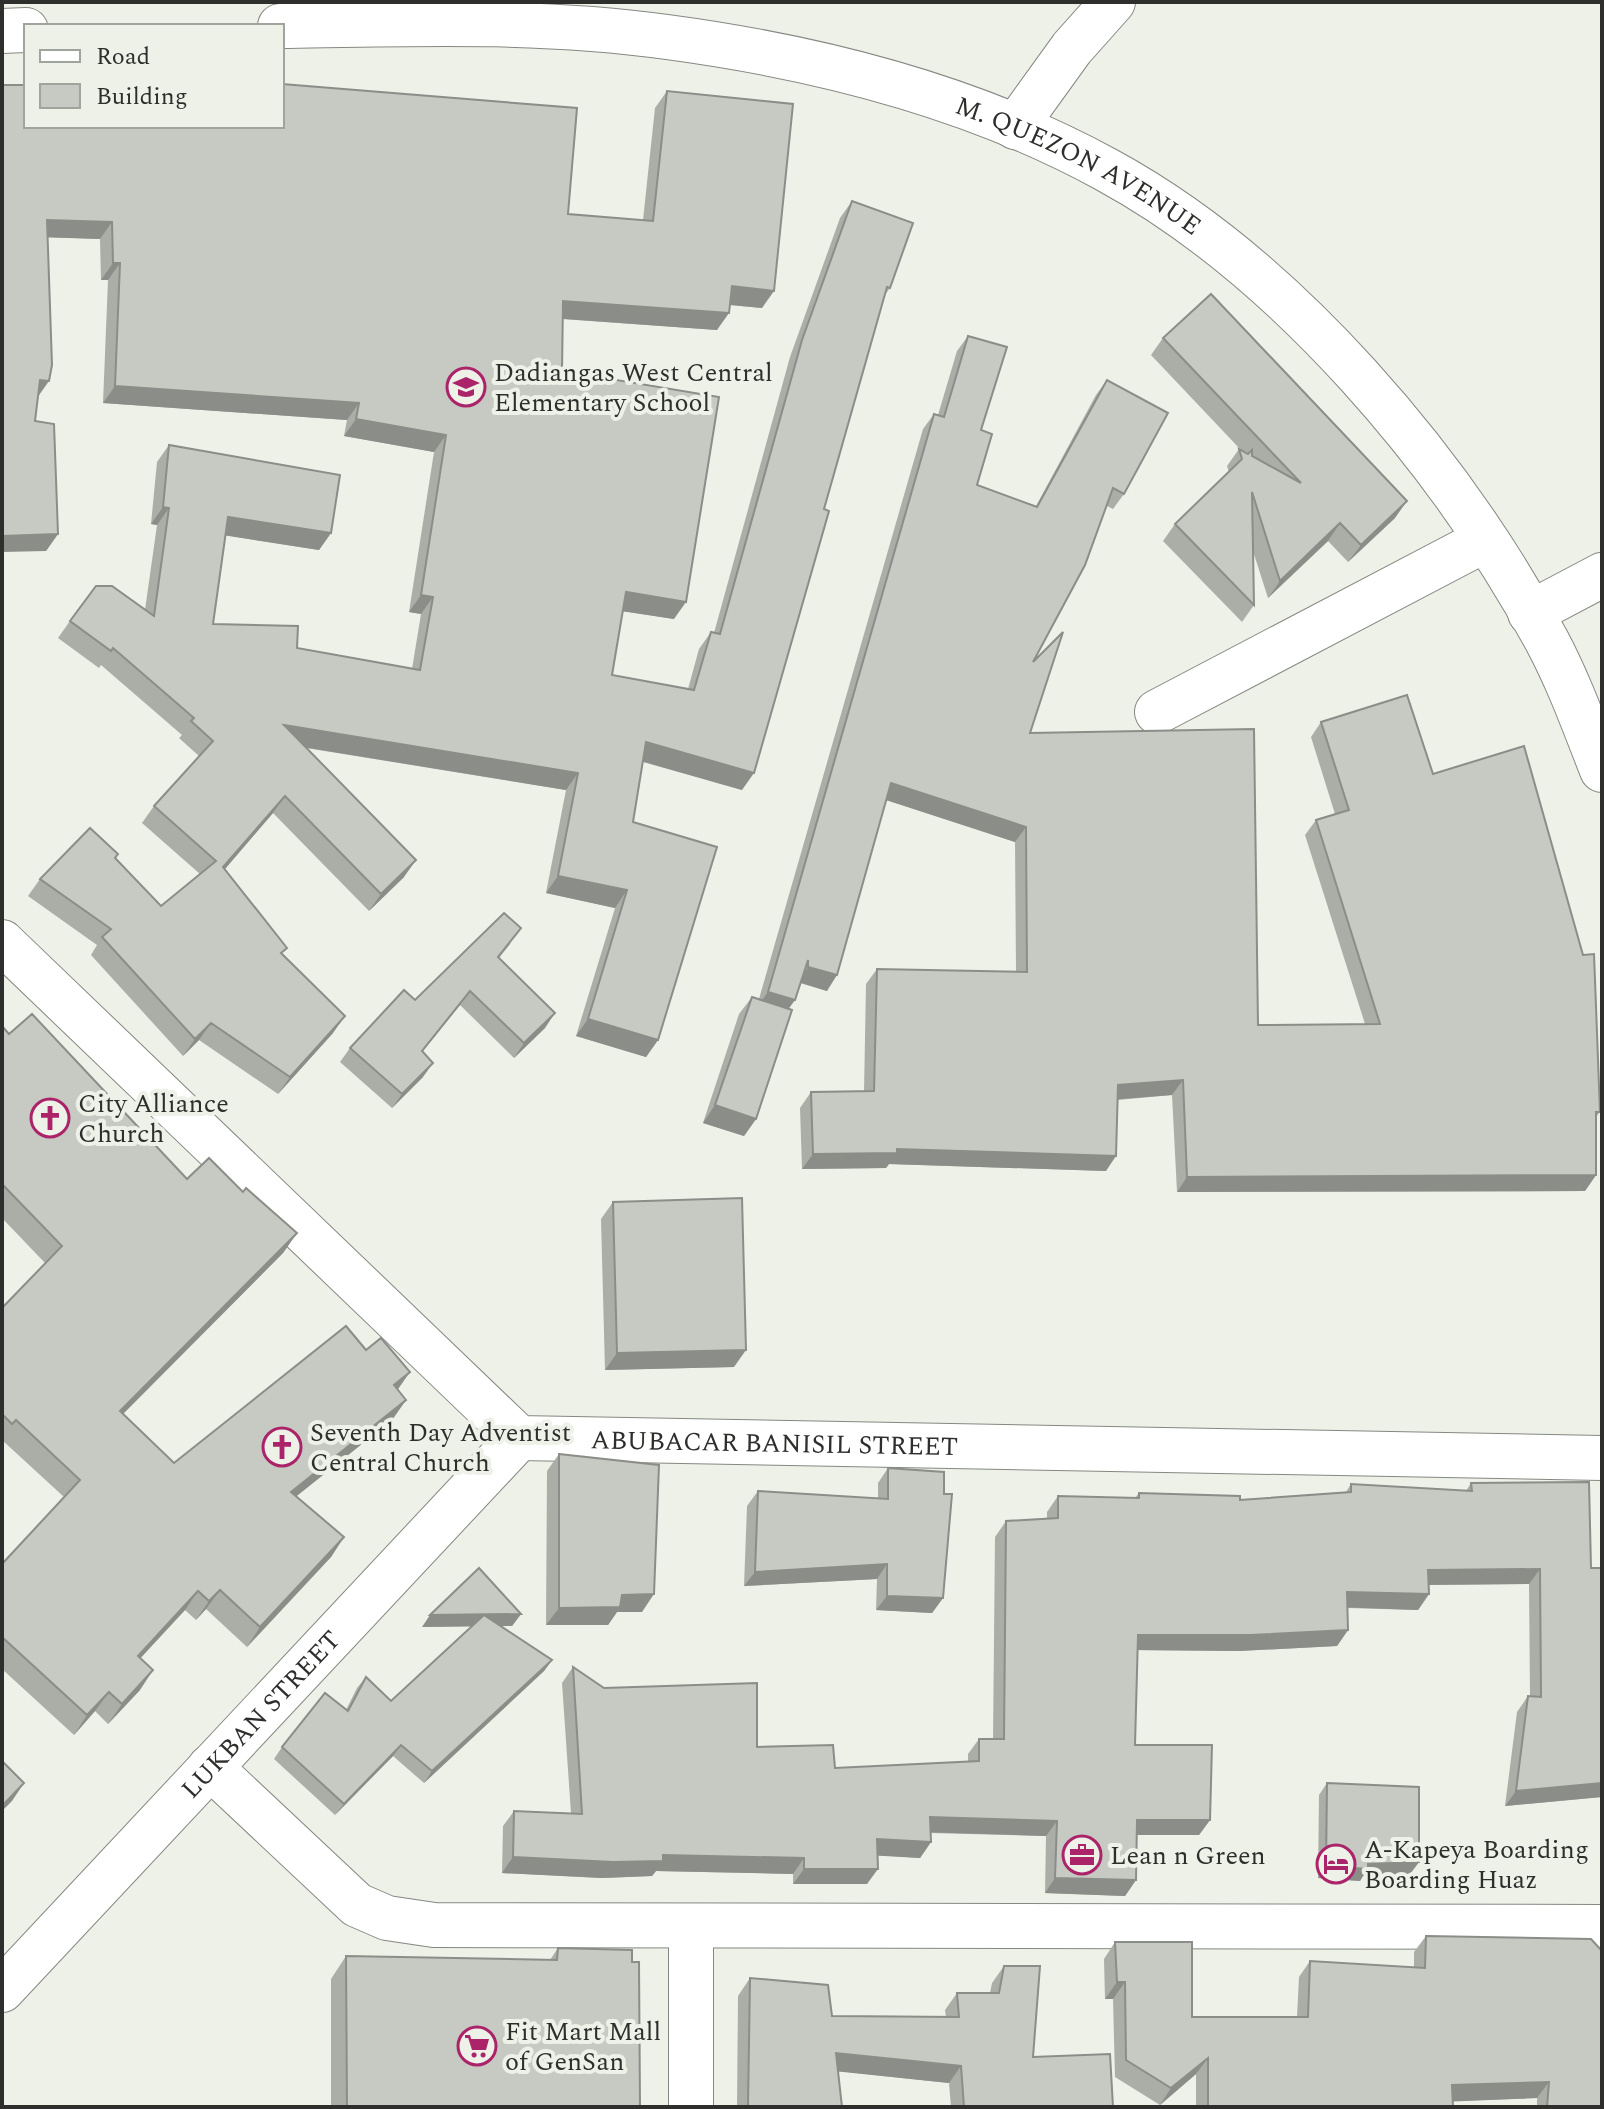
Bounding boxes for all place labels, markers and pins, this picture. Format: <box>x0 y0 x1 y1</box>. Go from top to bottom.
place label: Dadiangas West Central Elementary School <box>494 353 773 423</box>
school or university icon: Dadiangas West Central Elementary School <box>445 366 487 408</box>
place label: City Alliance Church <box>78 1084 229 1154</box>
church icon: City Alliance Church <box>29 1097 71 1139</box>
place label: Seventh Day Adventist Central Church <box>310 1413 571 1483</box>
church icon: Seventh Day Adventist Central Church <box>261 1426 303 1468</box>
place label: A-Kapeya Boarding Boarding Huaz <box>1364 1830 1589 1900</box>
office icon: Lean n Green <box>1061 1834 1103 1876</box>
place label: Lean n Green <box>1110 1836 1266 1876</box>
hotel icon: A-Kapeya Boarding Boarding Huaz <box>1315 1843 1357 1885</box>
place label: Fit Mart Mall of GenSan <box>505 2012 661 2082</box>
supermarket icon: Fit Mart Mall of GenSan <box>456 2025 498 2067</box>

